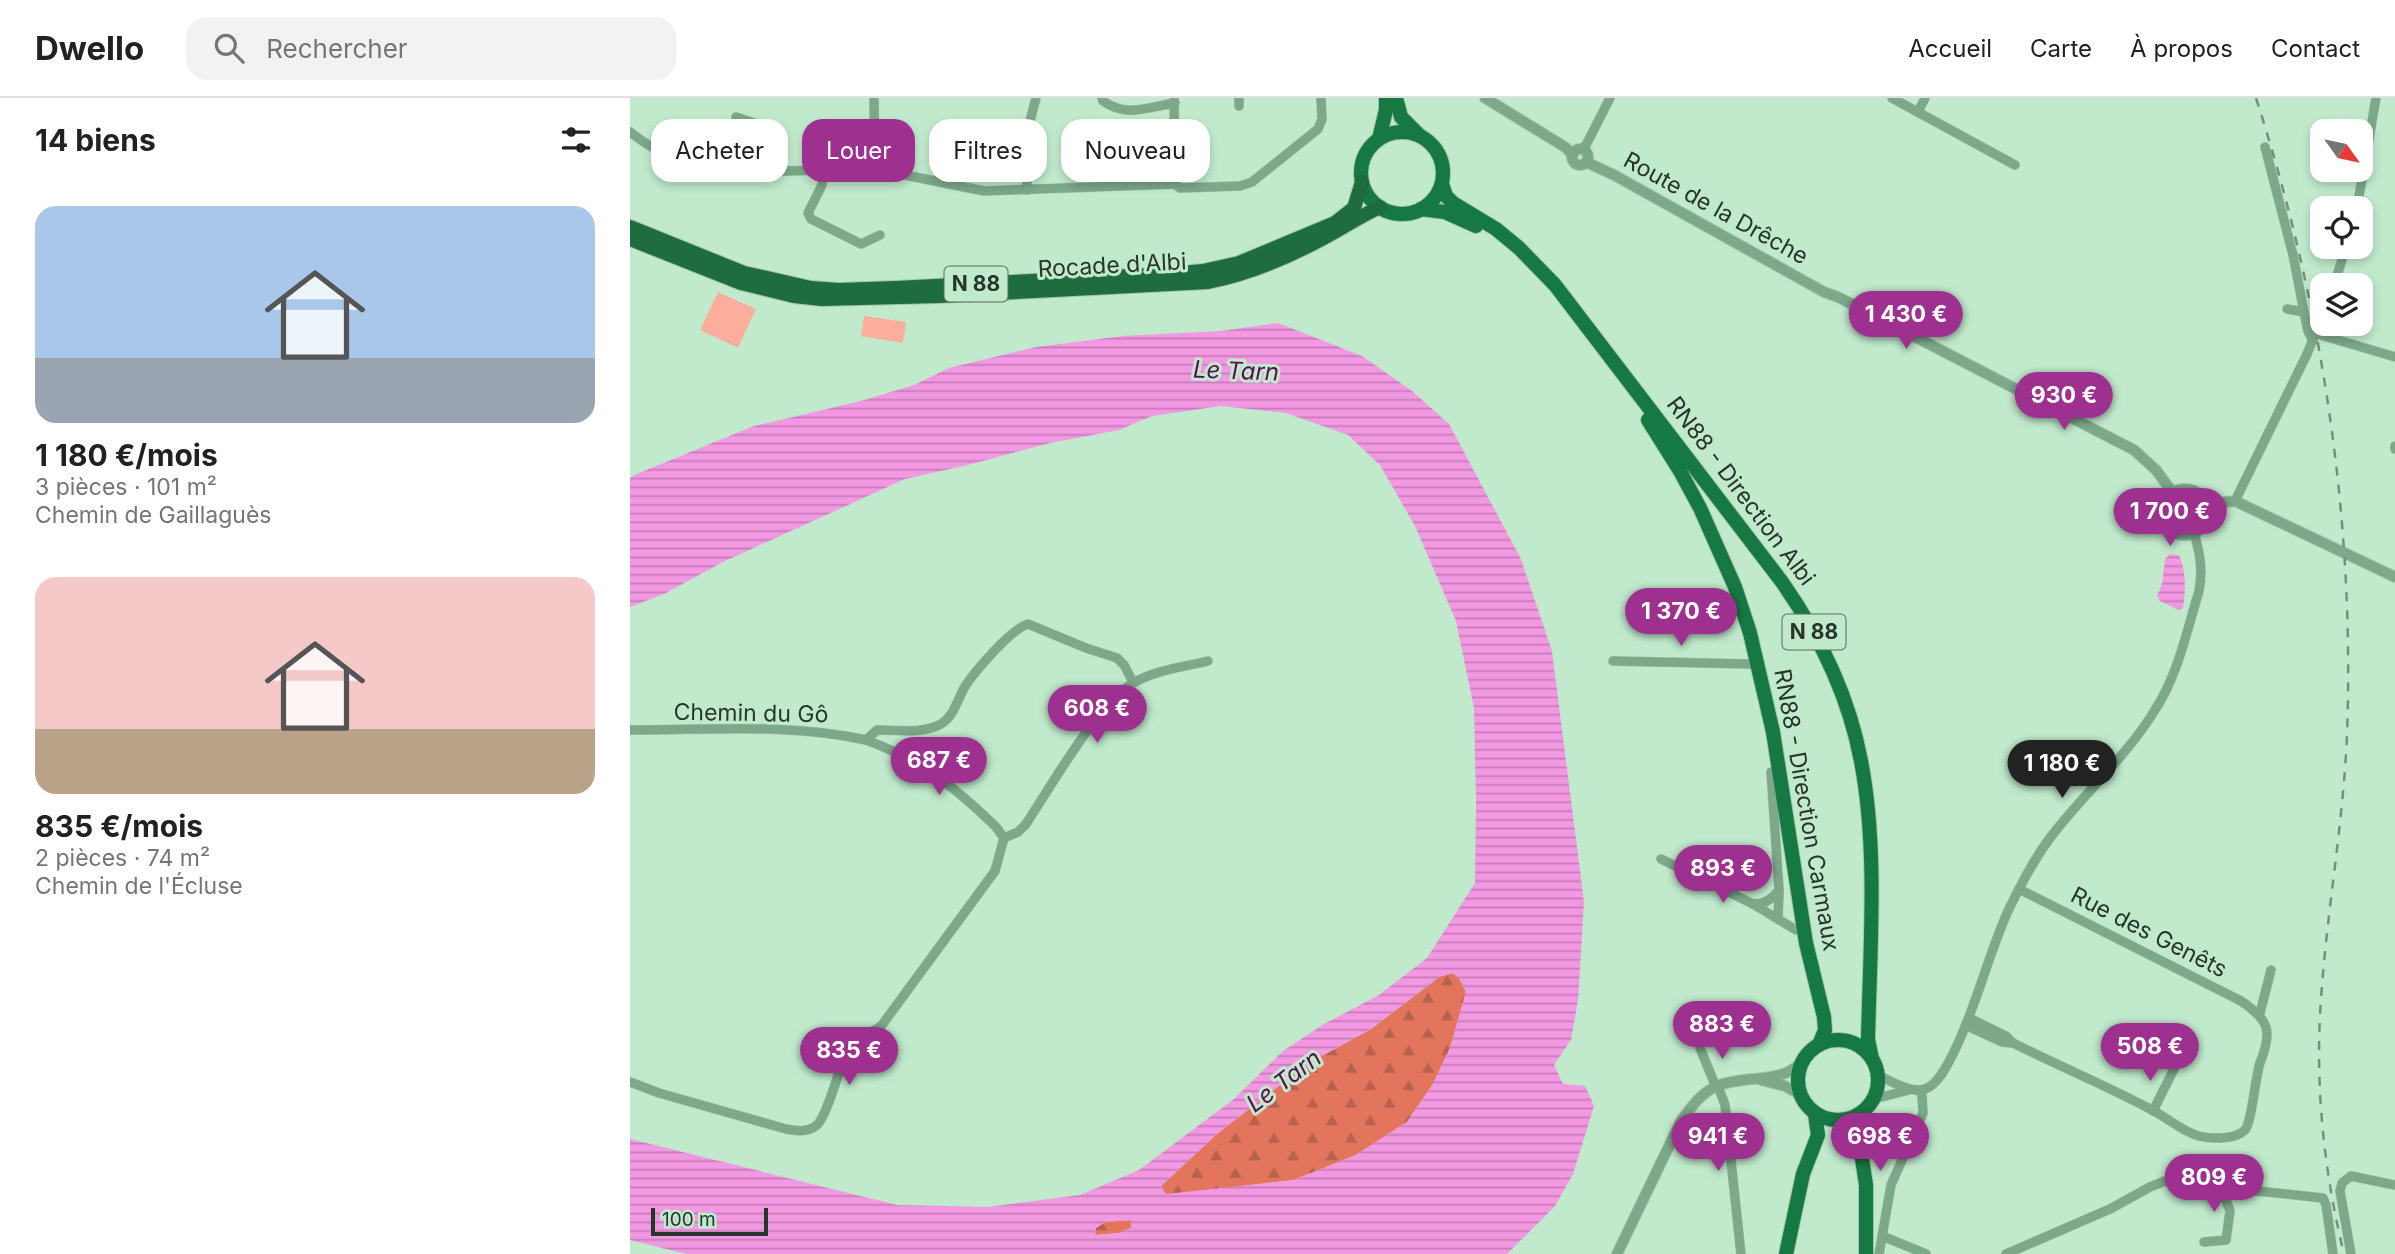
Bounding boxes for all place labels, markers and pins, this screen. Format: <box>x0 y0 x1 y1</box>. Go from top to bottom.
pin: 1 430 € <box>1841 292 1971 351</box>
pin: 930 € <box>2015 372 2113 432</box>
pin: 1 700 € <box>2105 489 2235 548</box>
pin: 1 370 € <box>1616 588 1746 648</box>
pin: 608 € <box>1048 686 1146 745</box>
pin: 687 € <box>890 738 988 797</box>
pin: 1 180 € <box>1997 740 2127 800</box>
pin: 893 € <box>1674 846 1772 905</box>
pin: 883 € <box>1673 1002 1771 1061</box>
pin: 508 € <box>2101 1024 2199 1083</box>
pin: 835 € <box>800 1028 898 1087</box>
pin: 941 € <box>1669 1114 1767 1173</box>
pin: 698 € <box>1831 1114 1929 1173</box>
pin: 809 € <box>2165 1154 2263 1214</box>

